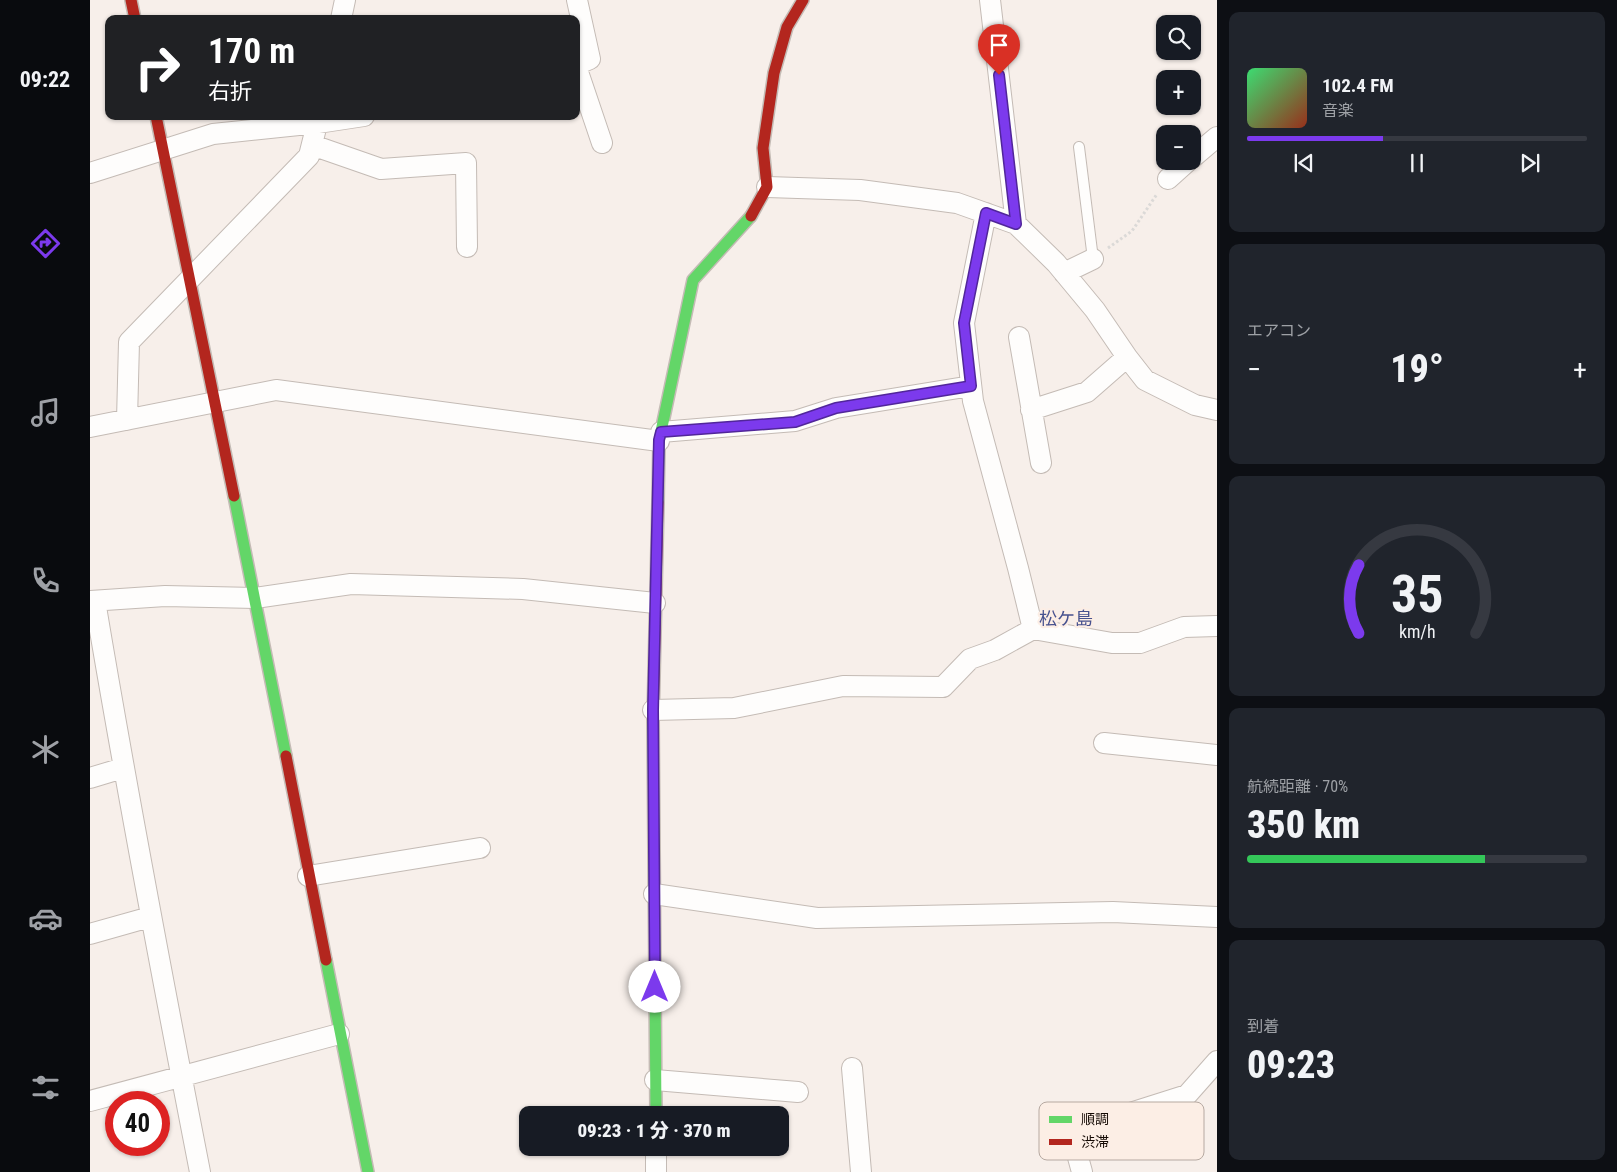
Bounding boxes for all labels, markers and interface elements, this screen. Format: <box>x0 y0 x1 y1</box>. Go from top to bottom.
map controls <box>1156 15 1201 170</box>
button: search <box>1156 15 1201 60</box>
pin <box>978 24 1020 75</box>
text: 170 m <box>208 31 295 72</box>
icon: arrive <box>985 31 1013 59</box>
icon: right <box>125 35 190 100</box>
text: 09:22 <box>20 67 70 92</box>
button: + <box>1156 70 1201 115</box>
text: 102.4 FM <box>1322 74 1394 97</box>
text: 右折 <box>208 79 252 104</box>
text: 音楽 <box>1322 101 1354 120</box>
button: − <box>1156 125 1201 170</box>
icon: previous <box>1290 149 1318 177</box>
icon: pause <box>1403 149 1431 177</box>
icon: next <box>1516 149 1544 177</box>
icon: directions <box>28 226 63 261</box>
text: エアコン <box>1247 321 1311 340</box>
text: 19° <box>1390 347 1444 391</box>
text: − <box>1247 353 1261 386</box>
text: + <box>1573 353 1587 386</box>
icon: music <box>28 395 63 430</box>
icon: phone <box>28 563 63 598</box>
text: 35 <box>1391 564 1443 625</box>
district label: 松ケ島 <box>1039 608 1093 629</box>
text: km/h <box>1399 621 1435 642</box>
icon: climate <box>28 732 63 767</box>
text: 航続距離 · 70% <box>1247 777 1348 796</box>
text: 350 km <box>1247 803 1360 847</box>
icon: car <box>28 901 63 936</box>
position arrow <box>628 960 680 1012</box>
text: 到着 <box>1247 1017 1279 1036</box>
text: 09:23 <box>1247 1043 1335 1087</box>
icon: filters <box>28 1070 63 1105</box>
speed limit sign: 40 <box>105 1091 170 1156</box>
legend <box>1039 1102 1204 1160</box>
text: 順調 <box>1081 1111 1109 1127</box>
text: 09:23 · 1 分 · 370 m <box>577 1119 731 1142</box>
text: 渋滞 <box>1081 1134 1109 1150</box>

